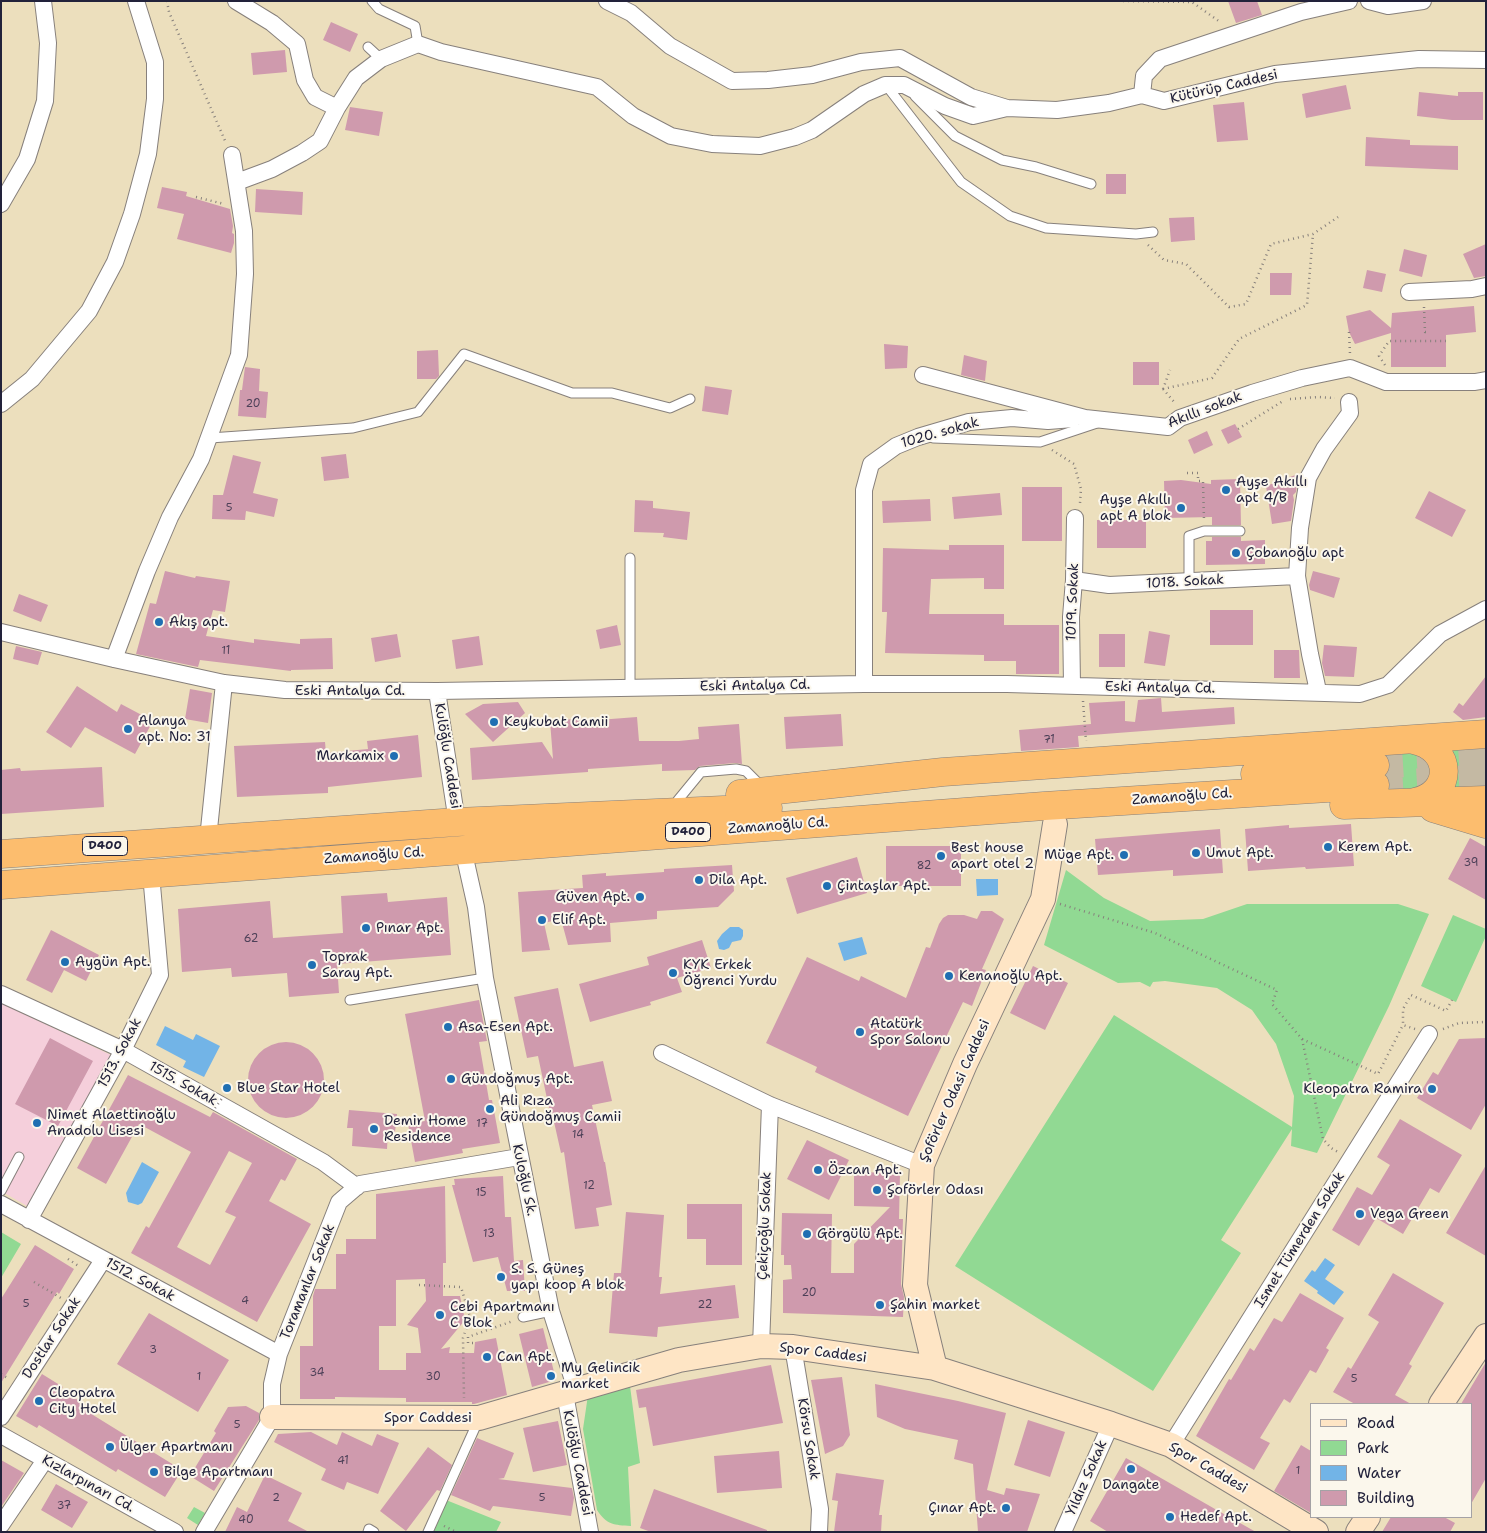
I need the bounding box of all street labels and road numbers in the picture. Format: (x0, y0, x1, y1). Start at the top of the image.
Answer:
street label: Kütürüp Caddesi (1168, 66, 1280, 108)
street label: Akıllı sokak (1166, 388, 1244, 432)
street label: 1020. sokak (899, 414, 981, 452)
street label: 1019. Sokak (1063, 563, 1083, 641)
street label: 1018. Sokak (1146, 572, 1224, 592)
street label: Eski Antalya Cd. (700, 677, 810, 695)
street label: Eski Antalya Cd. (1105, 679, 1215, 697)
street label: Eski Antalya Cd. (295, 683, 405, 699)
street label: Kulöğlu Caddesi (430, 702, 464, 810)
street label: Zamanoğlu Cd. (1131, 785, 1233, 809)
street label: Zamanoğlu Cd. (727, 814, 829, 838)
road number: D400 (666, 822, 710, 842)
road number: D400 (82, 836, 128, 856)
street label: Zamanoğlu Cd. (323, 844, 425, 868)
street label: 1513. Sokak (95, 1015, 145, 1091)
street label: Şoförler Odasi Caddesi (916, 1017, 994, 1165)
street label: 1515. Sokak (146, 1058, 220, 1110)
street label: Kuloğlu Sk. (508, 1142, 540, 1218)
street label: Ismet Tümerden Sokak (1251, 1169, 1349, 1311)
street label: Çekiçoğlu Sokak (755, 1172, 775, 1280)
street label: Toramanlar Sokak (277, 1222, 339, 1342)
street label: 1512. Sokak (102, 1255, 178, 1305)
street label: Dostlar Sokak (19, 1294, 85, 1382)
street label: Spor Caddesi (778, 1339, 868, 1367)
street label: Körsu Sokak (793, 1397, 823, 1481)
street label: Kulöğlu Caddesi (559, 1409, 595, 1517)
street label: Spor Caddesi (384, 1410, 472, 1426)
street label: Yıldız Sokak (1063, 1438, 1111, 1518)
street label: Spor Caddesi (1166, 1439, 1250, 1497)
street label: Kızlarpınarı Cd. (39, 1452, 137, 1516)

